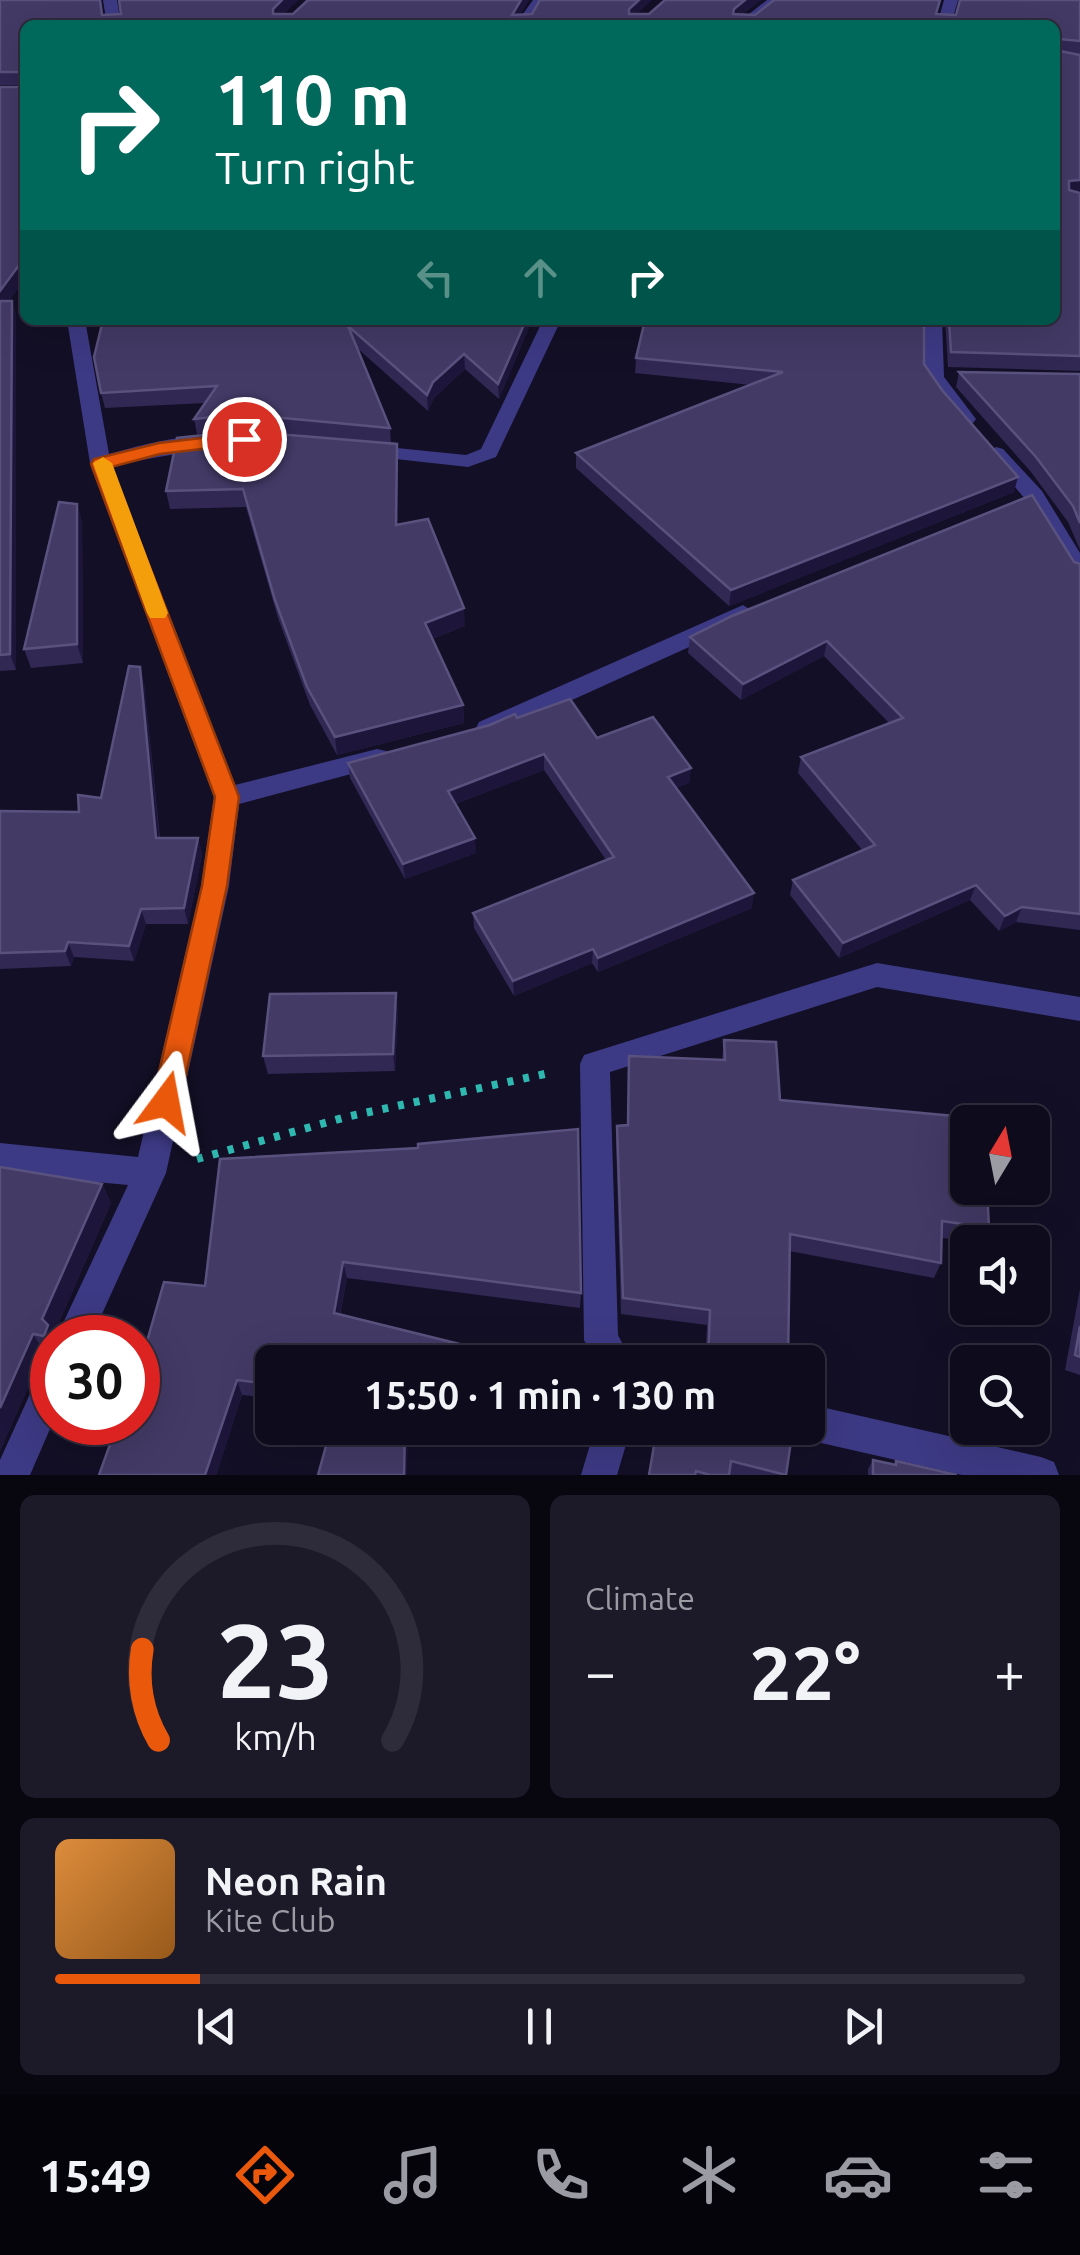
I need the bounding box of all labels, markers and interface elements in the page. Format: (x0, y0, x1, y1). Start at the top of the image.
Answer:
icon: right (50, 60, 180, 190)
text: 110 m (215, 60, 410, 138)
text: Turn right (215, 142, 415, 193)
icon: left (408, 250, 463, 305)
icon: ahead (513, 250, 568, 305)
icon: right (618, 250, 673, 305)
pin (202, 397, 287, 482)
icon: arrive (217, 412, 272, 467)
position arrow (114, 1050, 218, 1154)
north arrow (950, 1105, 1050, 1205)
map controls (950, 1105, 1050, 1445)
button: sound (950, 1225, 1050, 1325)
speed limit sign: 30 (30, 1315, 160, 1445)
button: search (950, 1345, 1050, 1445)
text: 15:50 · 1 min · 130 m (364, 1374, 716, 1416)
text: Climate (585, 1580, 695, 1616)
text: 23 (216, 1601, 334, 1718)
text: 22° (749, 1630, 861, 1714)
text: − (585, 1641, 616, 1702)
text: + (994, 1641, 1025, 1702)
text: km/h (234, 1717, 316, 1757)
text: Neon Rain (205, 1860, 387, 1902)
text: Kite Club (205, 1902, 335, 1938)
icon: previous (189, 1999, 244, 2054)
icon: pause (512, 1999, 567, 2054)
icon: next (836, 1999, 891, 2054)
icon: directions (230, 2140, 300, 2210)
icon: music (378, 2140, 448, 2210)
icon: phone (526, 2140, 596, 2210)
icon: climate (674, 2140, 744, 2210)
icon: car (823, 2140, 893, 2210)
icon: filters (971, 2140, 1041, 2210)
text: 15:49 (39, 2150, 152, 2201)

